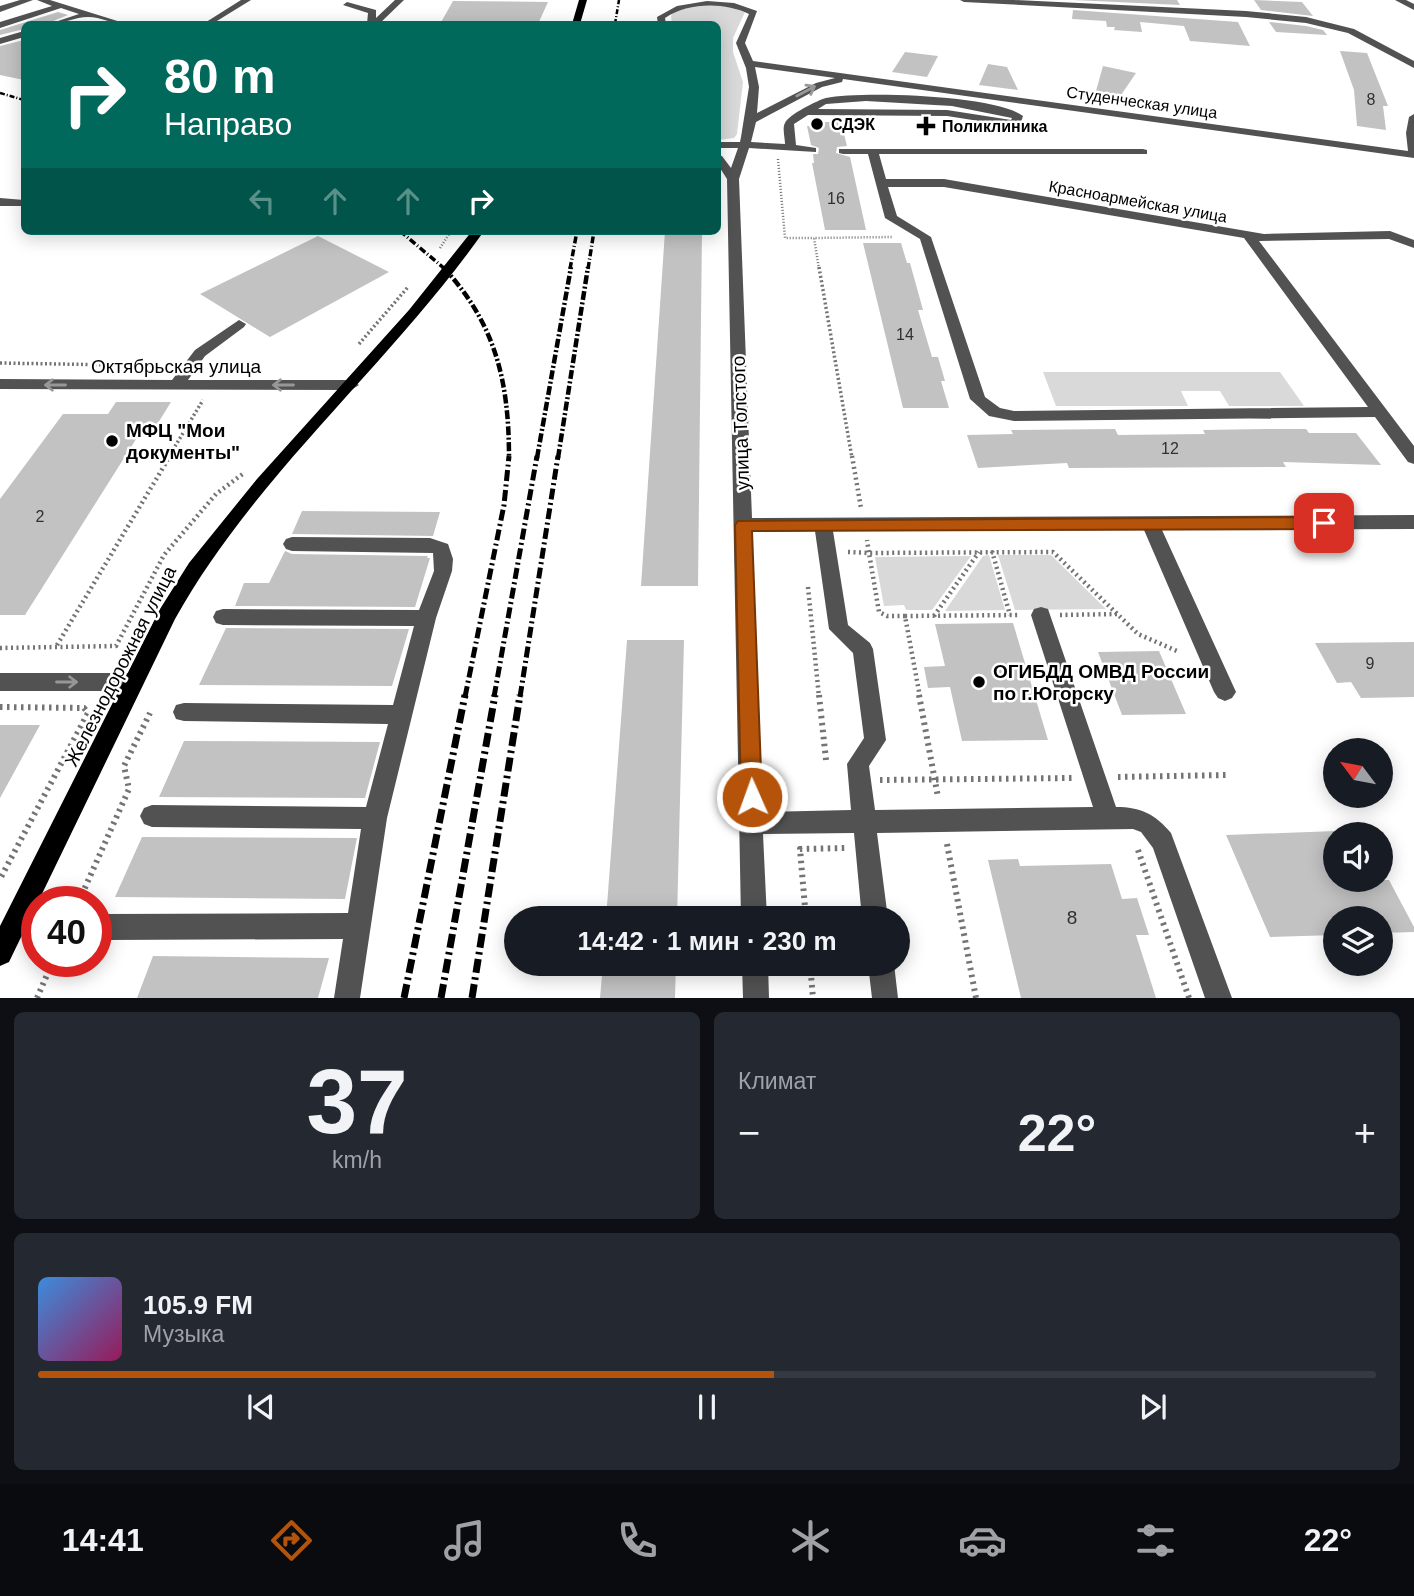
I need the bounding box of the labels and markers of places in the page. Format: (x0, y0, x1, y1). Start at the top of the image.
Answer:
marker: СДЭК (809, 116, 825, 132)
place label: СДЭК (831, 116, 875, 133)
marker: Поликлиника (916, 116, 936, 136)
place label: Поликлиника (942, 118, 1048, 135)
place label: МФЦ "Мои документы" (126, 420, 240, 463)
marker: МФЦ "Мои документы" (104, 433, 120, 449)
pin (1294, 493, 1354, 553)
place label: ОГИБДД ОМВД России по г.Югорску (993, 661, 1209, 704)
marker: ОГИБДД ОМВД России по г.Югорску (971, 674, 987, 690)

